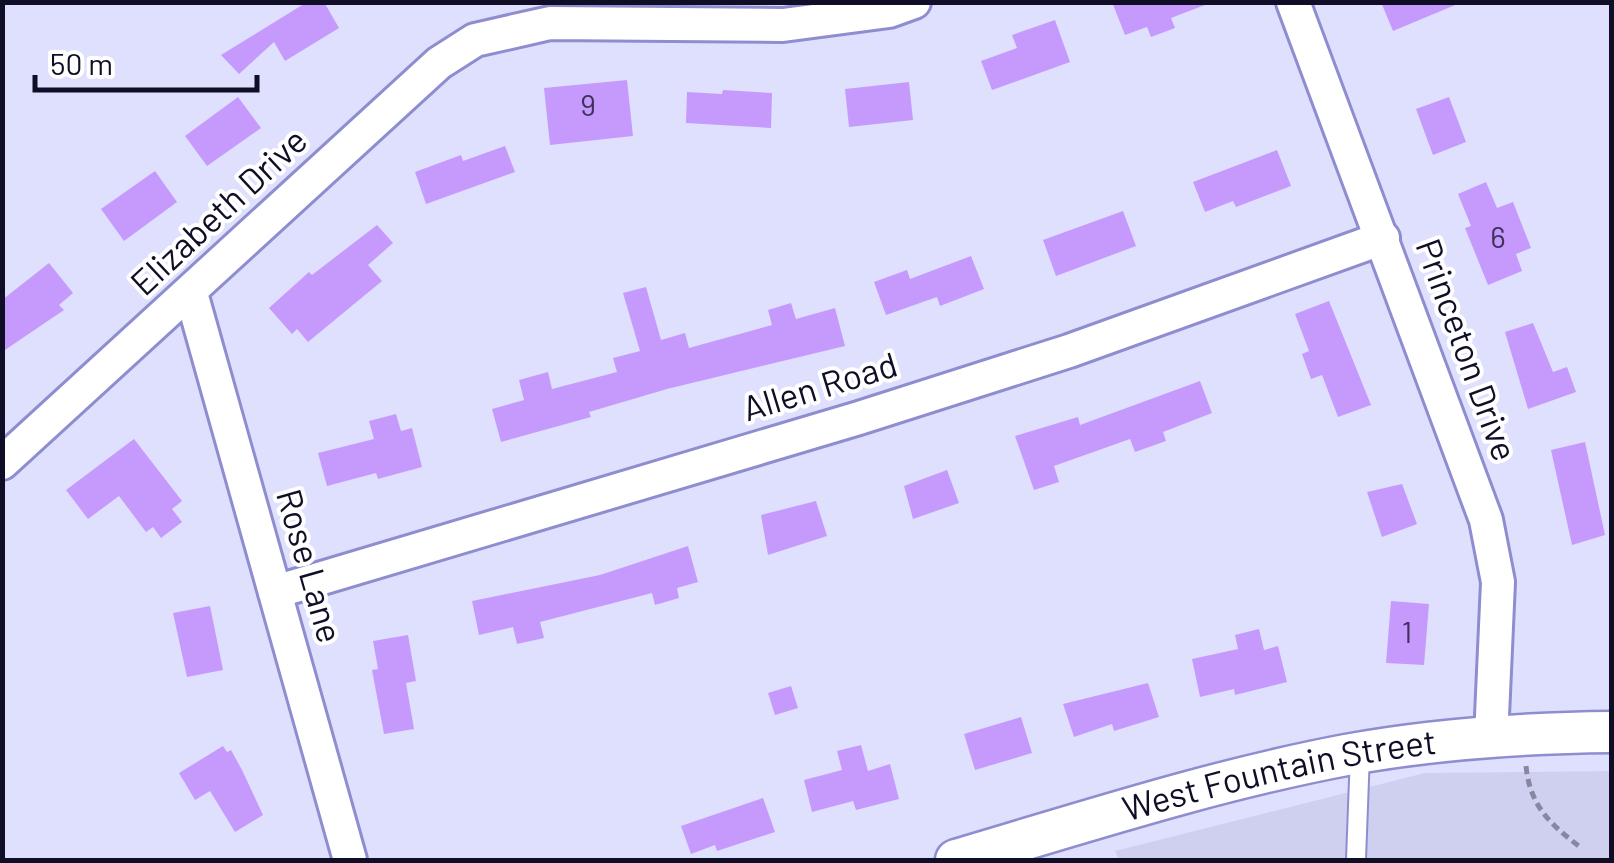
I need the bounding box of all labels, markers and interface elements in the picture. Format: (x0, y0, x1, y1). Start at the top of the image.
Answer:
scale bar (35, 30, 258, 92)
text: 50 m (50, 45, 113, 81)
house number: 9 (580, 86, 596, 122)
street label: Elizabeth Drive (121, 118, 314, 303)
house number: 6 (1490, 218, 1506, 254)
street label: Princeton Drive (1408, 233, 1527, 466)
street label: Allen Road (737, 342, 902, 428)
street label: Rose Lane (269, 484, 353, 647)
house number: 1 (1402, 613, 1412, 649)
street label: West Fountain Street (1117, 719, 1438, 828)

